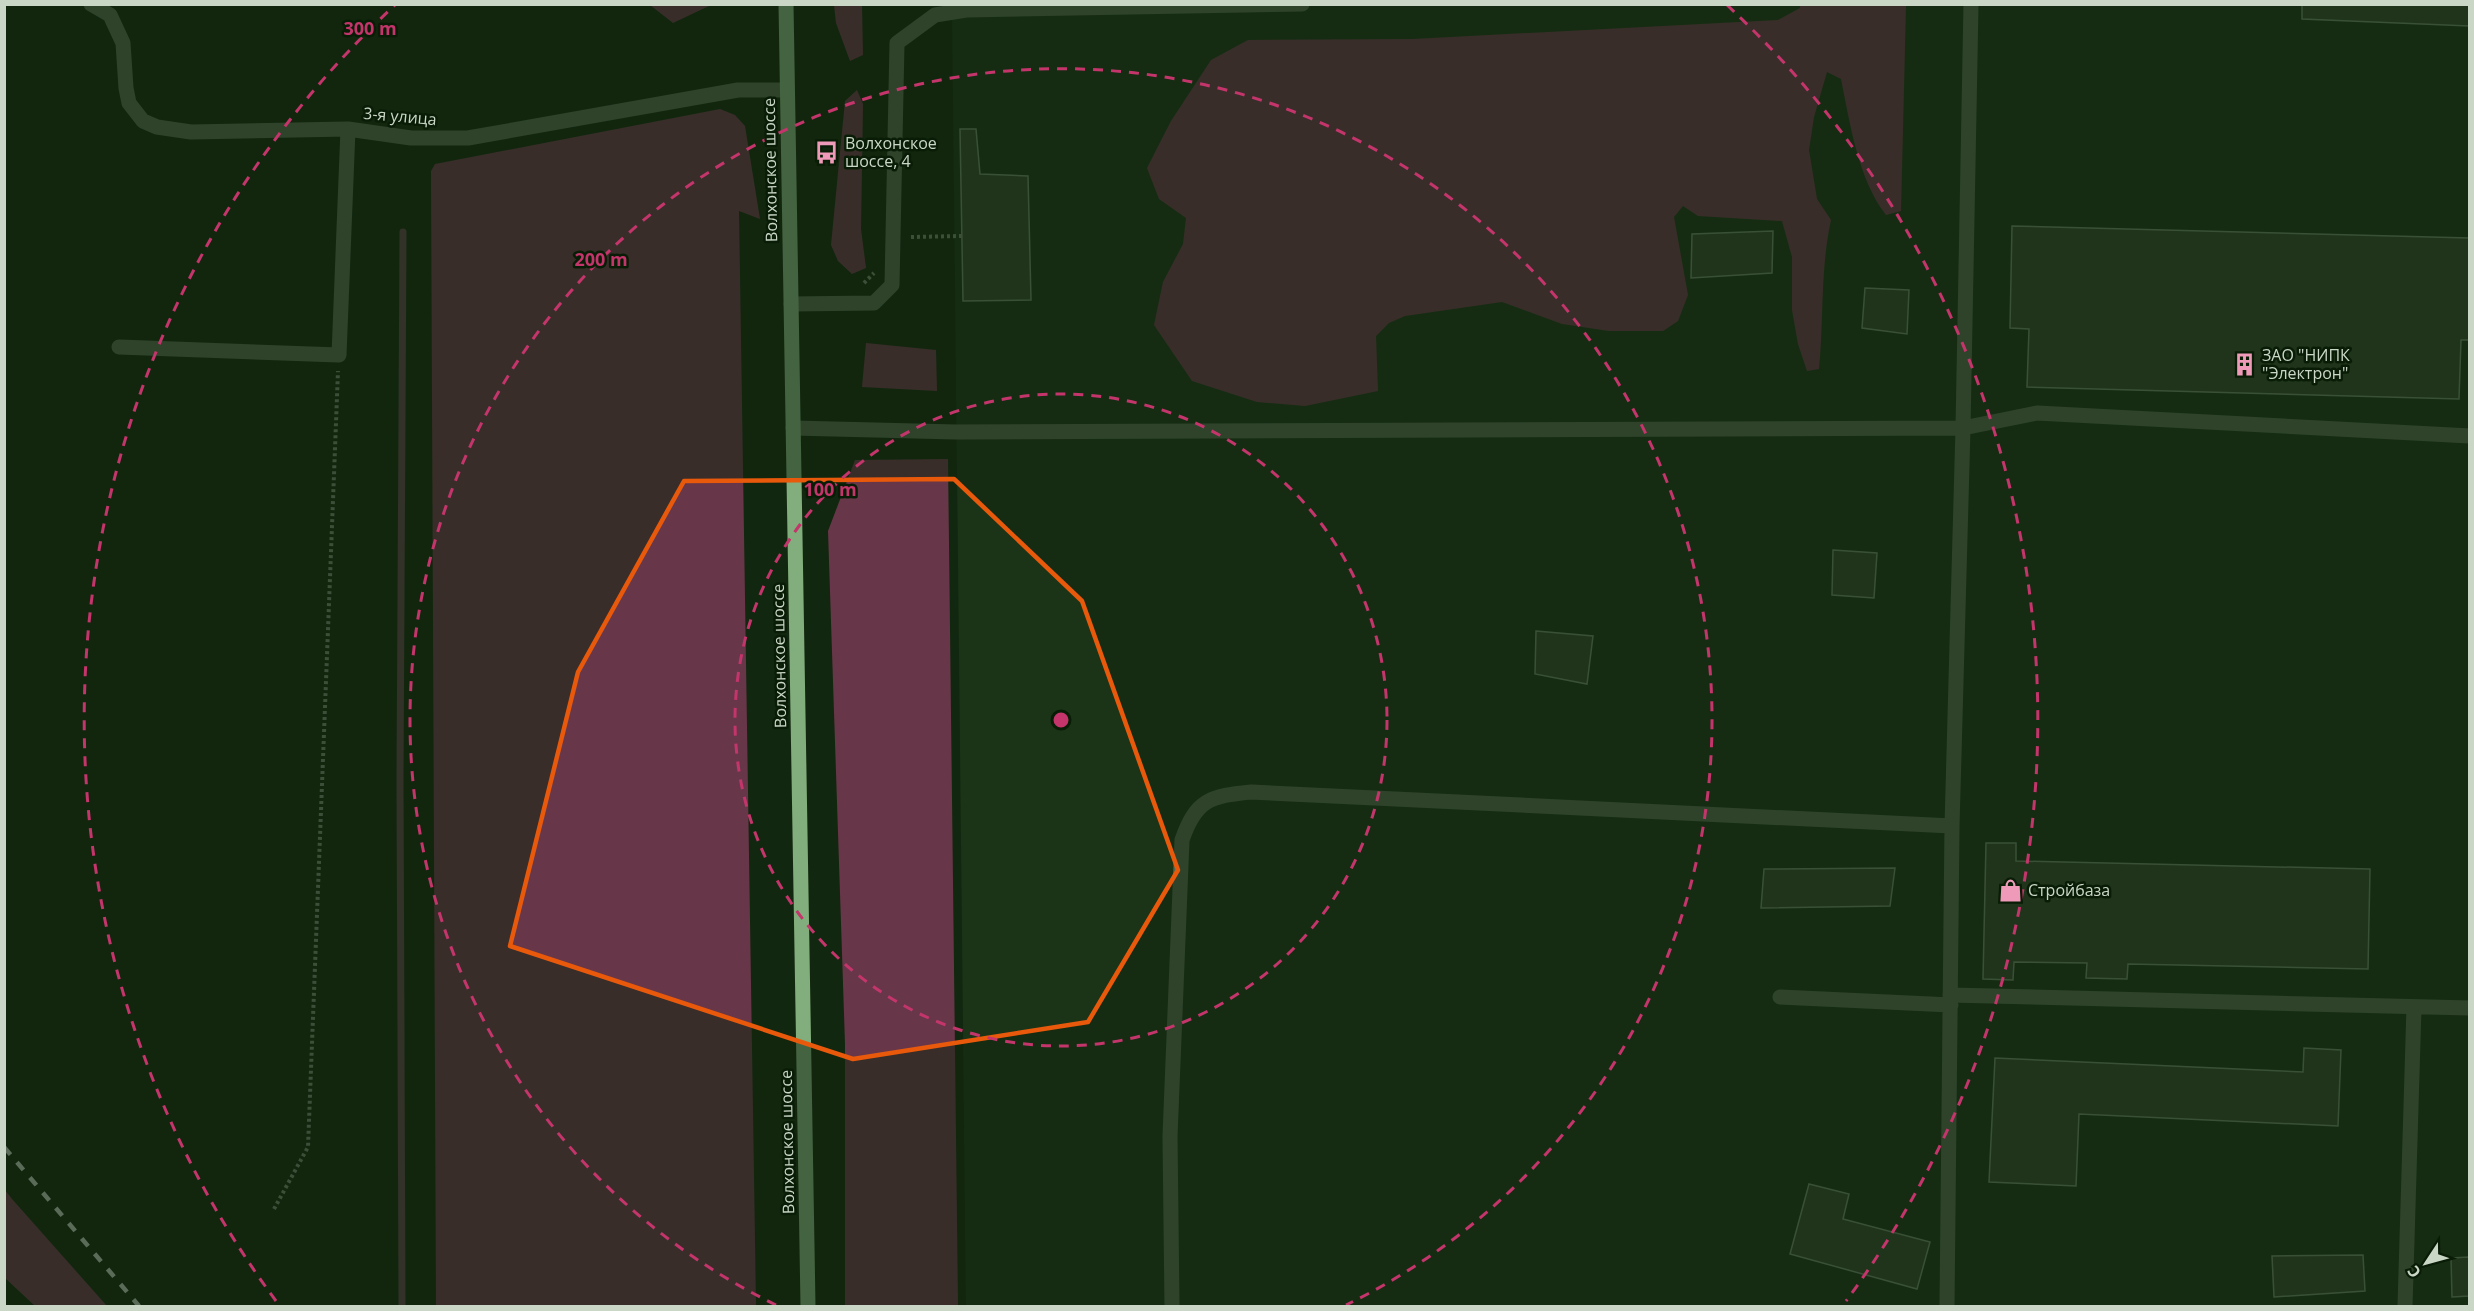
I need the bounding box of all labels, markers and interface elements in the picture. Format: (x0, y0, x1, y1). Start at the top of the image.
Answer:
text: 300 m (343, 16, 397, 40)
street label: Волхонское шоссе (758, 98, 782, 242)
street label: 3-я улица (362, 102, 438, 130)
place label: Волхонское шоссе, 4 (845, 132, 937, 172)
bus stop icon: Волхонское шоссе, 4 (814, 139, 840, 165)
text: 200 m (574, 247, 628, 271)
place label: ЗАО "НИПК "Электрон" (2262, 344, 2350, 384)
building icon: ЗАО "НИПК "Электрон" (2231, 351, 2257, 377)
text: 100 m (803, 477, 857, 501)
street label: Волхонское шоссе (767, 584, 791, 728)
centre of rings (1051, 710, 1071, 730)
shop icon: Стройбаза (1997, 877, 2023, 903)
place label: Стройбаза (2028, 879, 2110, 901)
street label: Волхонское шоссе (775, 1070, 799, 1214)
north arrow (2396, 1233, 2456, 1293)
text: С (2402, 1261, 2426, 1282)

